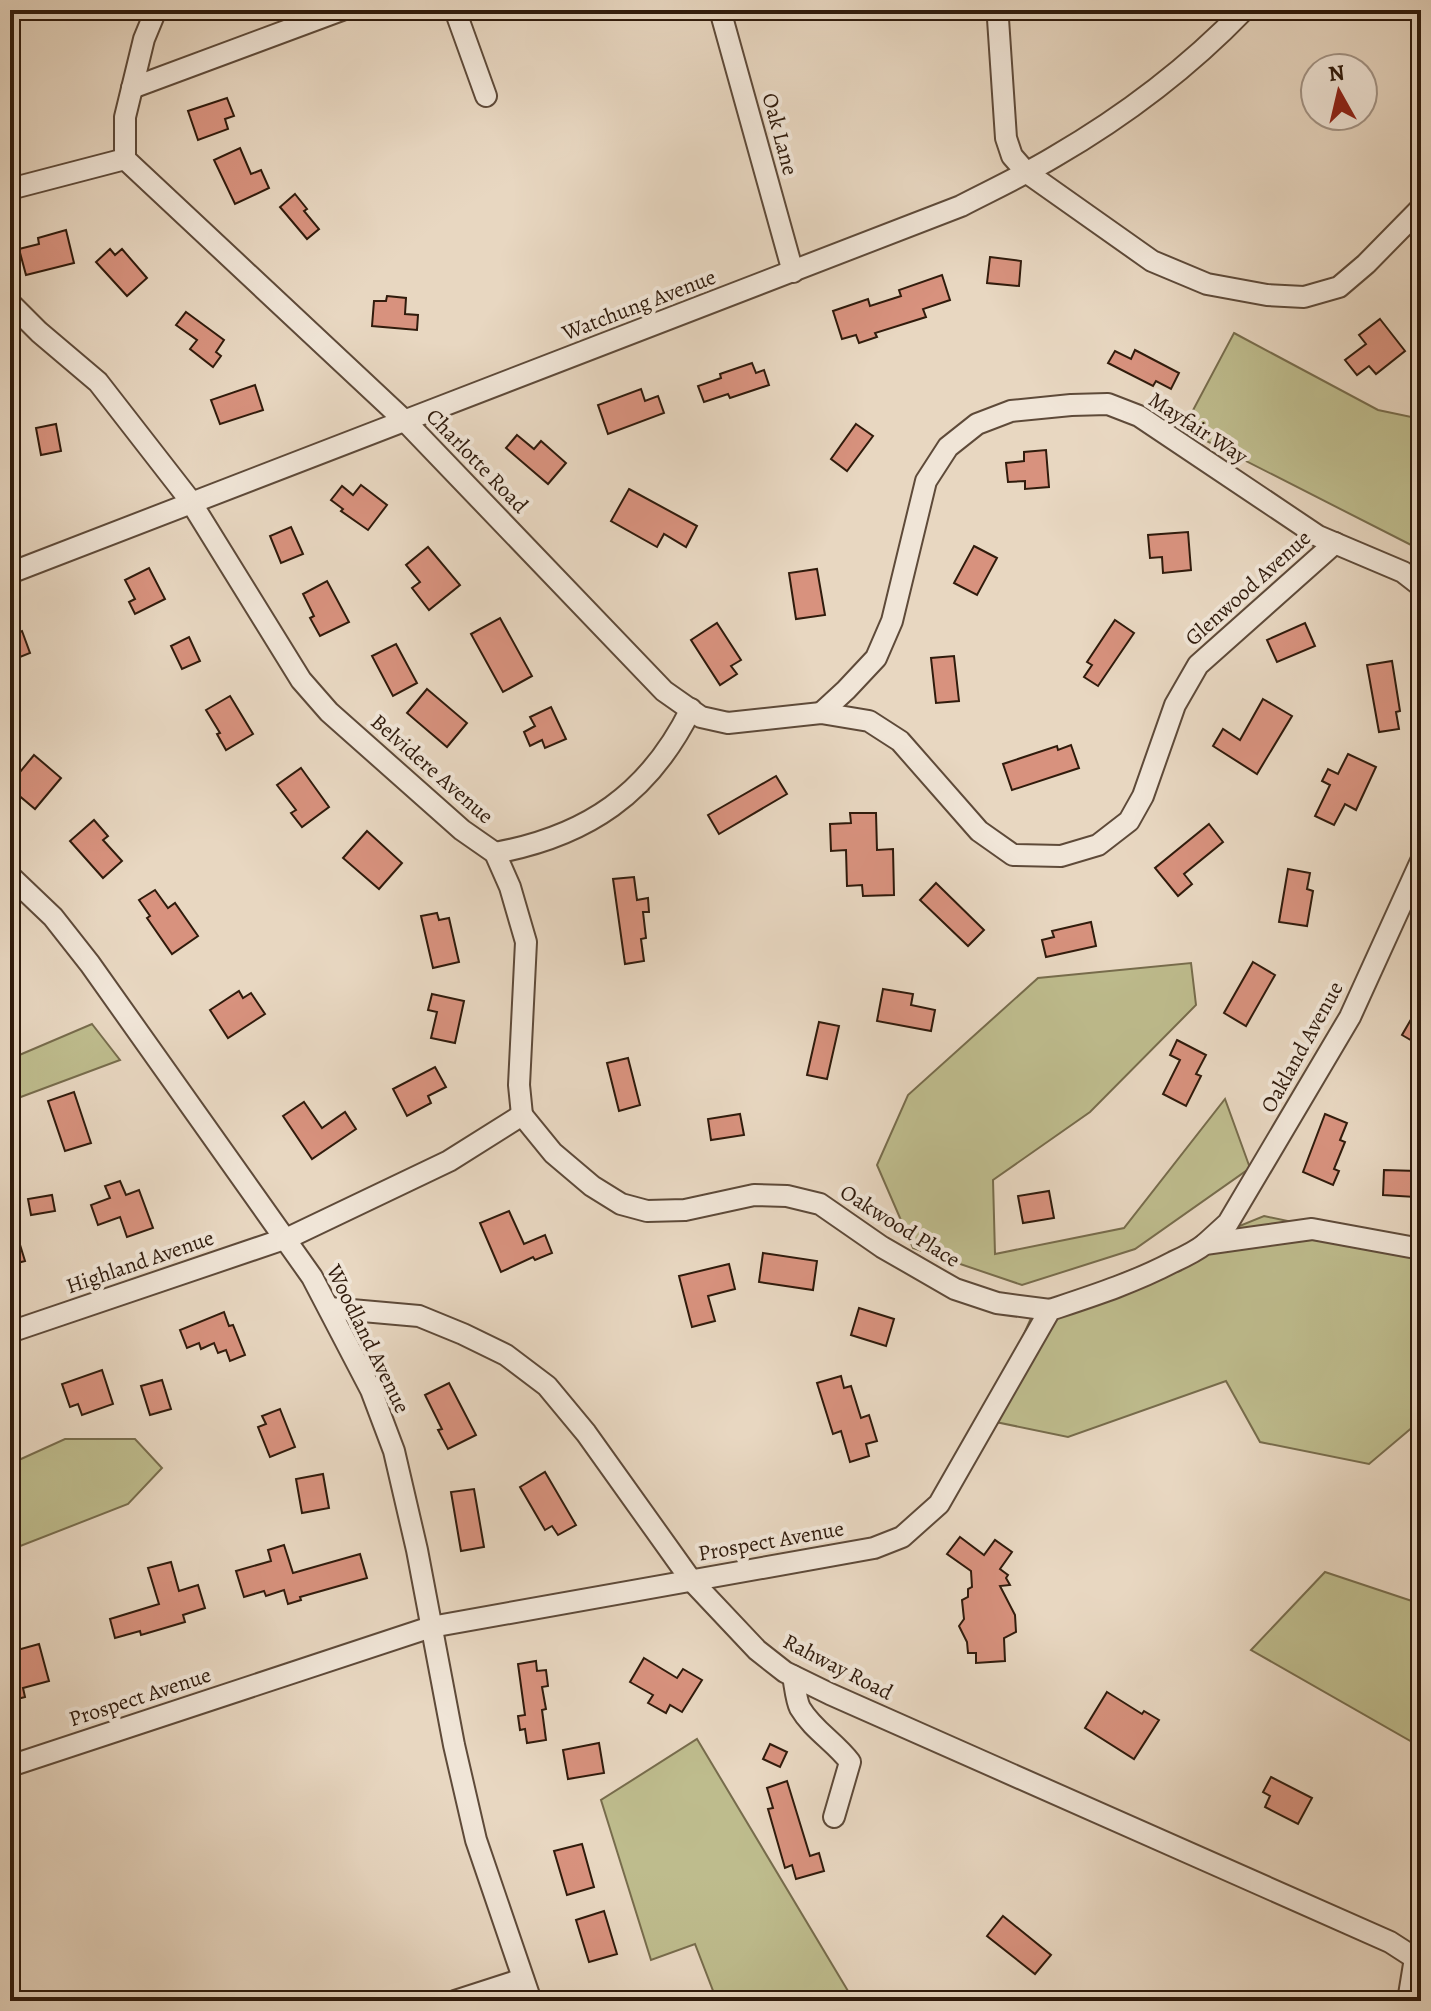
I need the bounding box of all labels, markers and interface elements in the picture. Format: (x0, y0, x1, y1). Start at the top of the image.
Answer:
north arrow (1299, 52, 1379, 132)
text: N (1326, 57, 1346, 89)
street label: Oak Lane (755, 90, 805, 178)
street label: Watchung Avenue (557, 262, 720, 348)
street label: Mayfair Way (1143, 385, 1254, 471)
street label: Charlotte Road (419, 402, 535, 520)
street label: Glenwood Avenue (1178, 523, 1318, 653)
street label: Belvidere Avenue (364, 707, 500, 831)
street label: Oakland Avenue (1254, 976, 1350, 1118)
street label: Oakwood Place (834, 1177, 966, 1275)
street label: Highland Avenue (62, 1223, 218, 1301)
street label: Woodland Avenue (319, 1259, 417, 1418)
street label: Prospect Avenue (696, 1513, 846, 1569)
street label: Rahway Road (778, 1626, 898, 1708)
street label: Prospect Avenue (65, 1660, 215, 1734)

